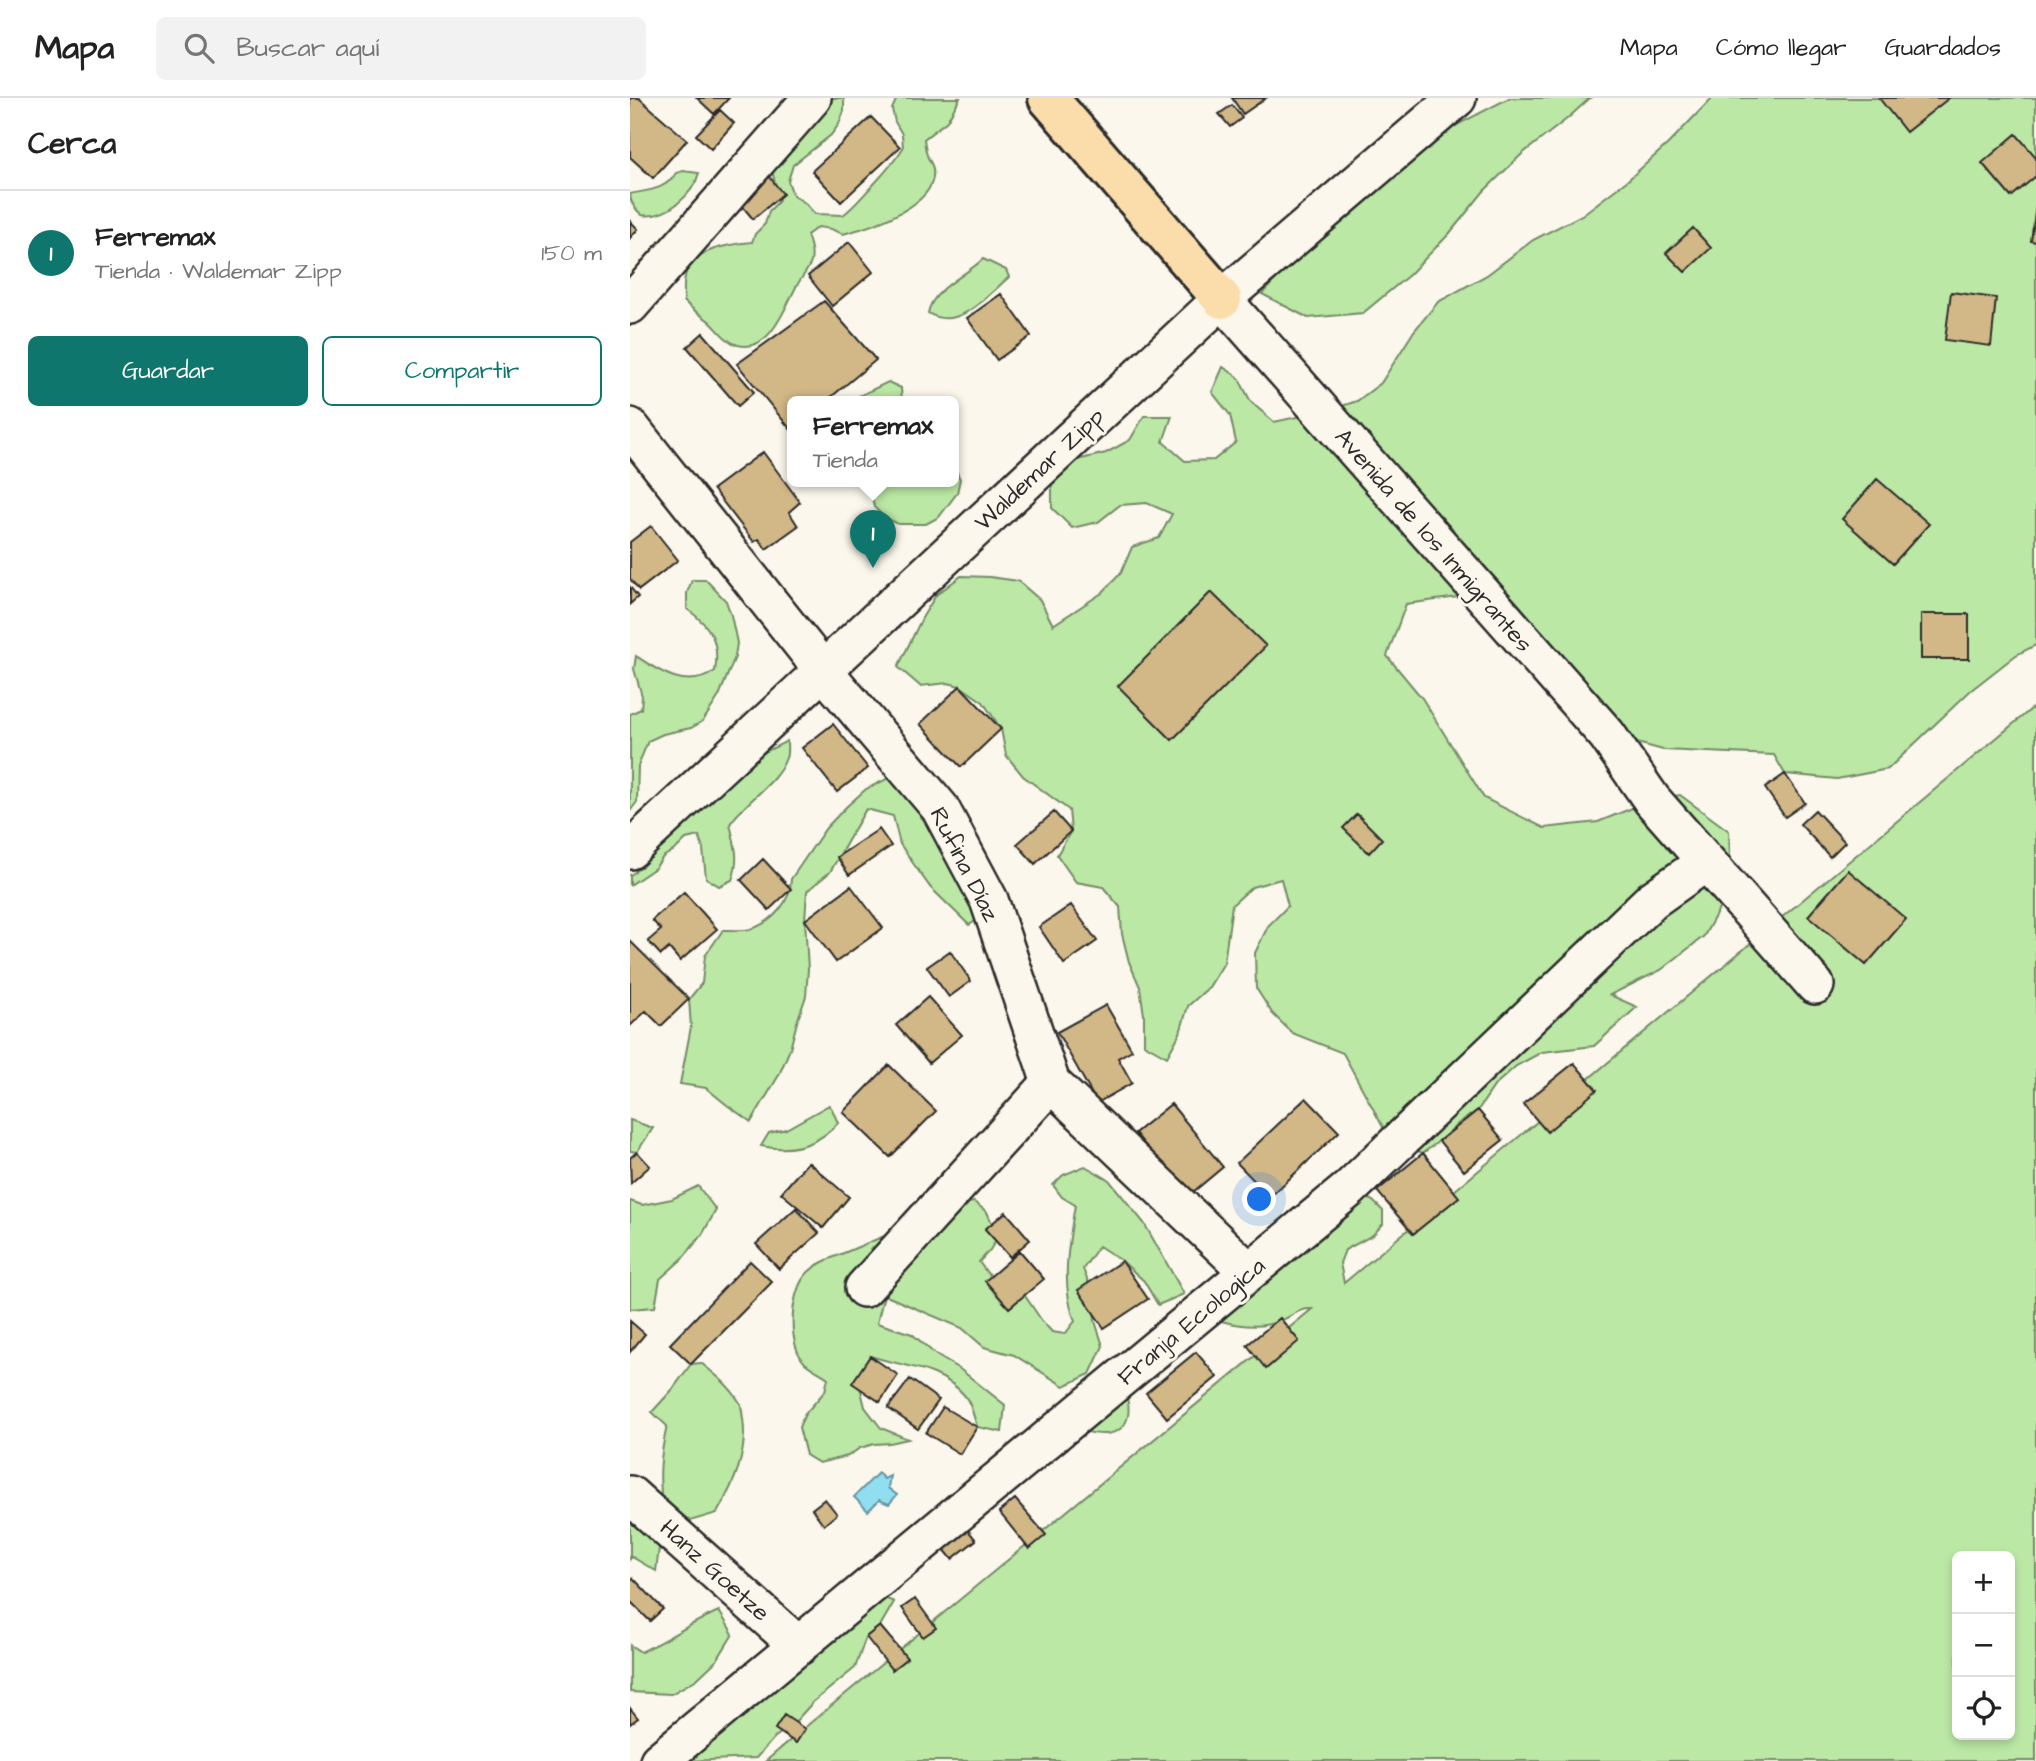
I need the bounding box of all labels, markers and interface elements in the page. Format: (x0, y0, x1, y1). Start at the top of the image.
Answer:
search box (156, 17, 646, 80)
text: Mapa (35, 25, 114, 71)
icon: search (180, 29, 218, 67)
text: Buscar aquí (236, 30, 379, 66)
text: Mapa (1620, 31, 1678, 65)
text: Cómo llegar (1716, 31, 1846, 65)
text: Guardados (1884, 31, 2001, 65)
text: Cerca (28, 123, 116, 165)
text: Ferremax (95, 219, 216, 255)
text: 1 (50, 237, 52, 269)
text: 150 m (541, 237, 602, 269)
text: Tienda · Waldemar Zipp (95, 255, 342, 287)
button: Guardar (28, 336, 308, 406)
button: Compartir (322, 336, 602, 406)
popup (787, 396, 959, 487)
street label: Waldemar Zipp (967, 400, 1112, 539)
text: Ferremax (813, 408, 933, 444)
street label: Avenida de los Inmigrantes (1326, 421, 1540, 661)
text: Tienda (813, 444, 878, 476)
pin: 1 (850, 510, 896, 568)
street label: Rufina Díaz (921, 801, 1008, 928)
your location (1242, 1182, 1276, 1216)
street label: Franja Ecologica (1110, 1250, 1274, 1395)
street label: Hanz Goetze (652, 1512, 777, 1630)
map controls (1952, 1551, 2015, 1740)
button: + (1952, 1551, 2015, 1614)
button: − (1952, 1614, 2015, 1677)
button: locate (1952, 1677, 2015, 1740)

